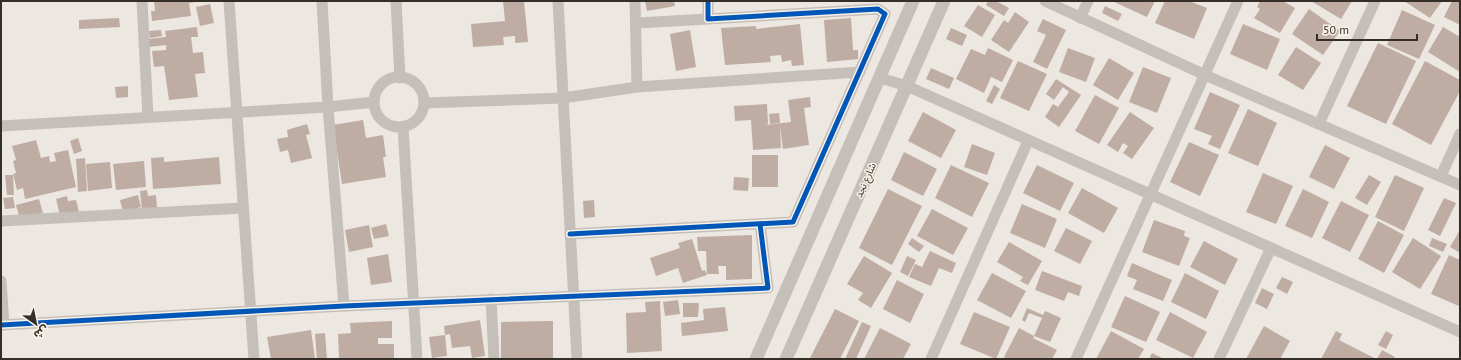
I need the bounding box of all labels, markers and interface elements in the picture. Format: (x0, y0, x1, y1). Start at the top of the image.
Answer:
scale bar (1317, 16, 1417, 42)
text: 50 m (1323, 22, 1349, 37)
street label: شارع نجد (852, 161, 880, 200)
north arrow (16, 304, 56, 344)
text: ش (31, 322, 52, 342)

